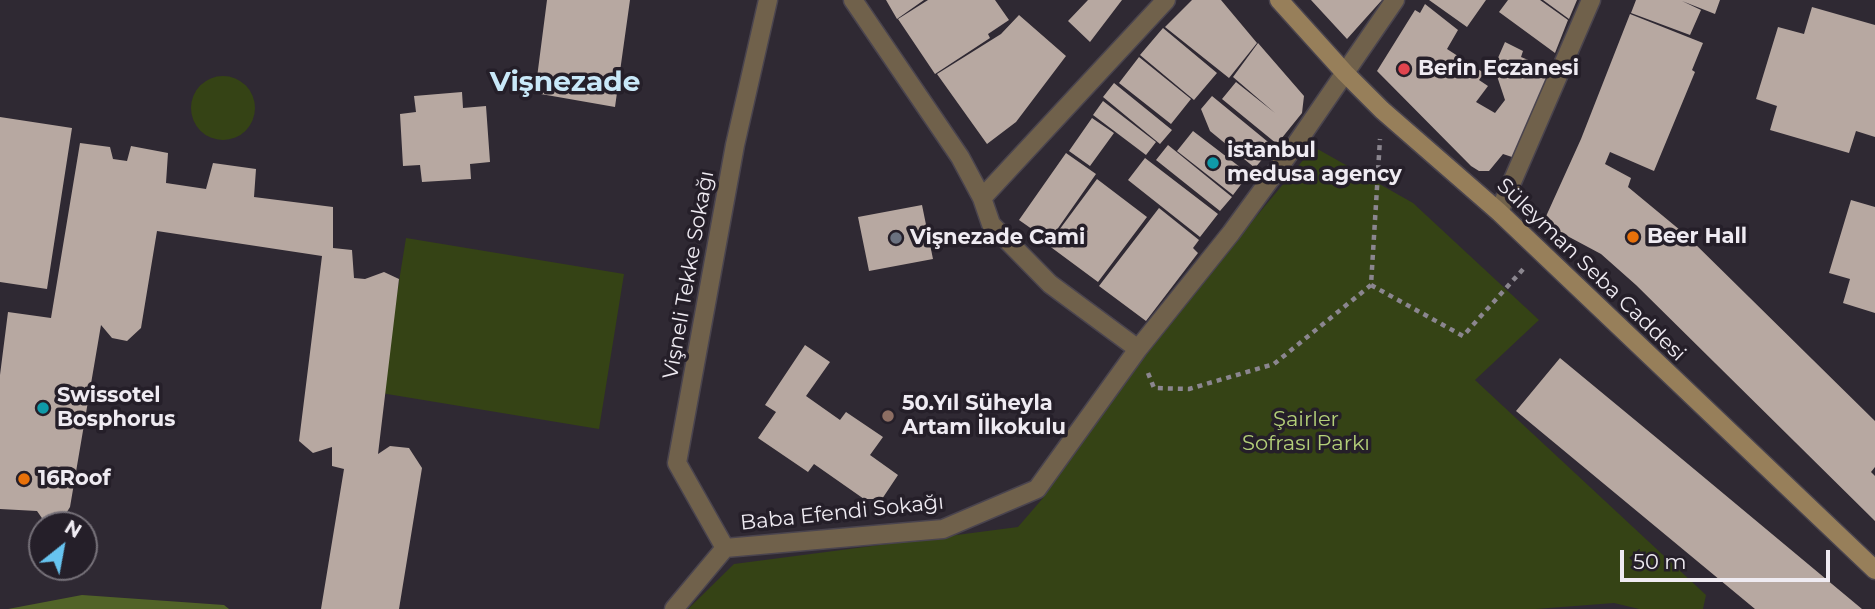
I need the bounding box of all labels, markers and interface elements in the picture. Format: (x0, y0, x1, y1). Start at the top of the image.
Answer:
place label: Berin Eczanesi (1418, 56, 1579, 82)
marker: Berin Eczanesi (1396, 61, 1412, 77)
district label: Vişnezade (490, 66, 640, 100)
place label: istanbul medusa agency (1227, 138, 1402, 188)
marker: istanbul medusa agency (1205, 155, 1221, 171)
street label: Vişneli Tekke Sokağı (658, 169, 720, 381)
street label: Süleyman Seba Caddesi (1491, 173, 1691, 367)
place label: Beer Hall (1647, 224, 1747, 250)
place label: Vişnezade Cami (910, 225, 1085, 251)
marker: Beer Hall (1625, 229, 1641, 245)
marker: Vişnezade Cami (888, 230, 904, 246)
place label: Swissotel Bosphorus (57, 383, 175, 433)
place label: 50.Yıl Süheyla Artam İlkokulu (902, 391, 1066, 441)
marker: Swissotel Bosphorus (35, 400, 51, 416)
park label: Şairler Sofrası Parkı (1242, 407, 1370, 457)
marker: 50.Yıl Süheyla Artam İlkokulu (880, 408, 896, 424)
place label: 16Roof (38, 466, 111, 492)
marker: 16Roof (16, 471, 32, 487)
street label: Baba Efendi Sokağı (739, 490, 945, 536)
north arrow (28, 511, 98, 581)
text: N (61, 515, 86, 543)
scale bar (1623, 536, 1833, 580)
text: 50 m (1633, 549, 1687, 574)

